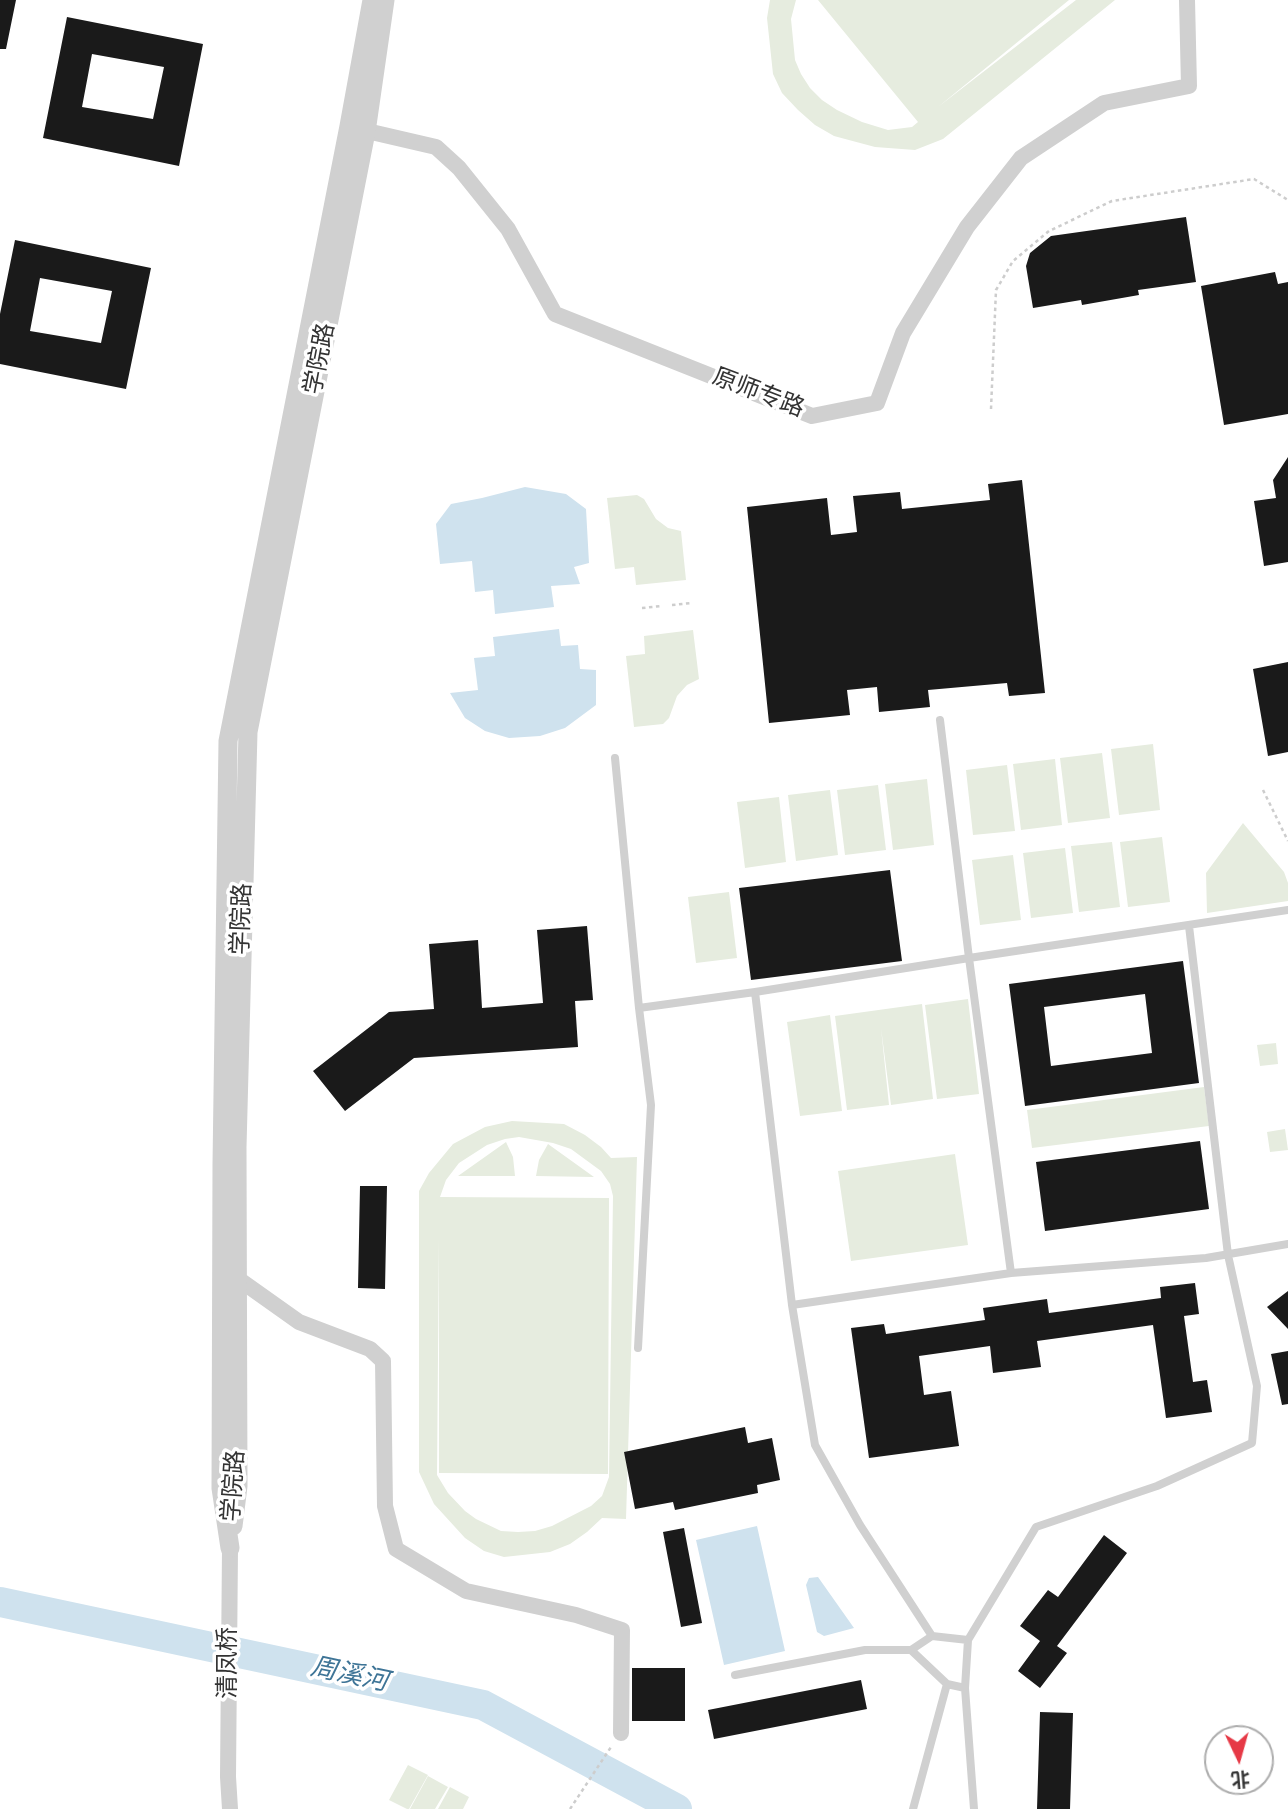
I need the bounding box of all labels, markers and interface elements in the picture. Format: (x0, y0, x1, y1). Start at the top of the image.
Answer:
street label: 学院路 (300, 321, 342, 397)
street label: 原师专路 (708, 363, 808, 425)
street label: 学院路 (227, 883, 259, 955)
street label: 学院路 (218, 1449, 252, 1523)
street label: 清凤桥 (215, 1627, 243, 1699)
water label: 周溪河 (308, 1653, 390, 1699)
north arrow (1204, 1725, 1274, 1795)
text: 北 (1230, 1765, 1251, 1794)

